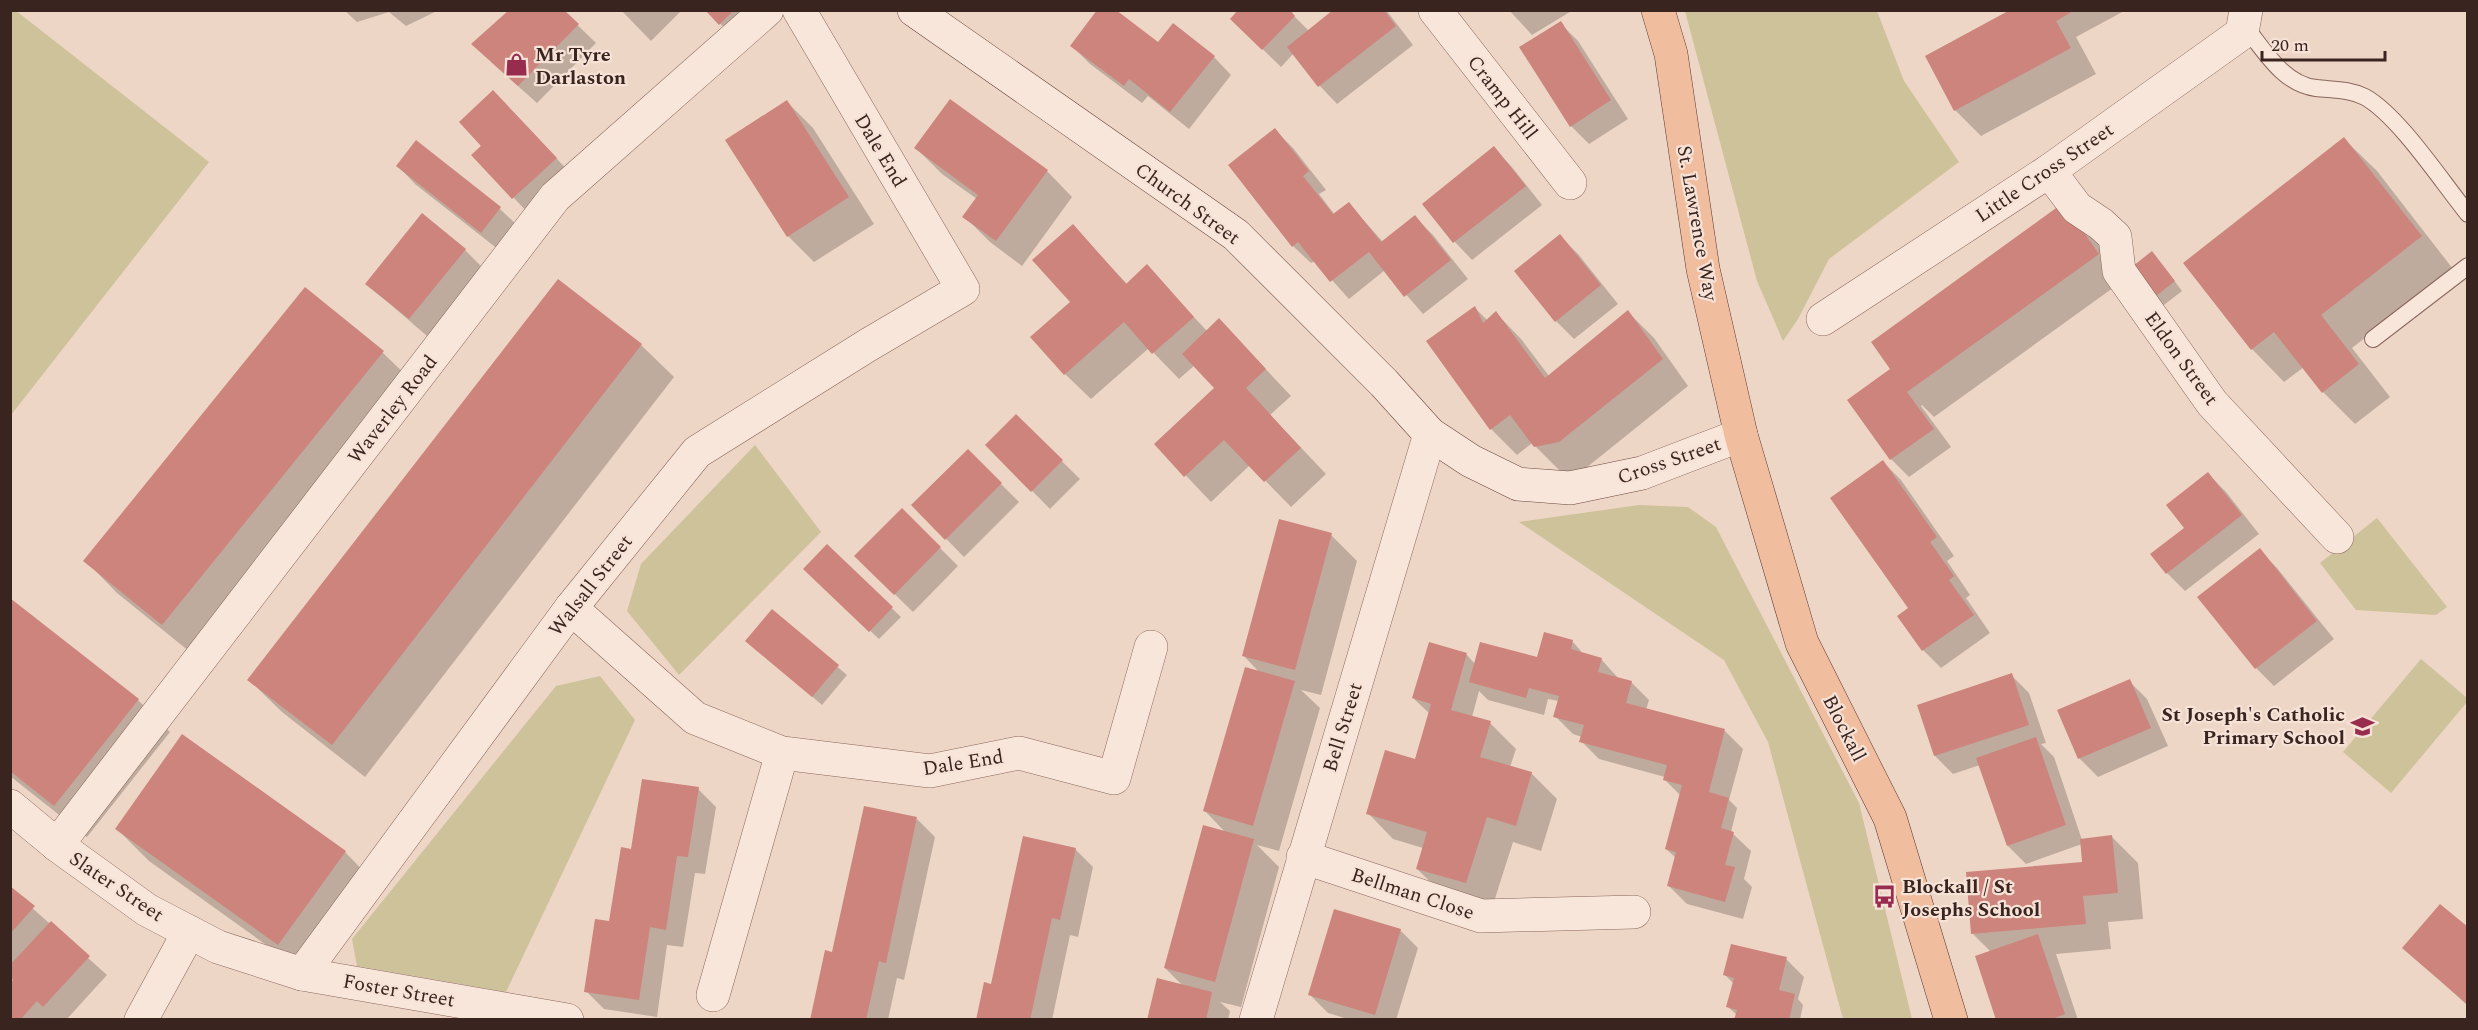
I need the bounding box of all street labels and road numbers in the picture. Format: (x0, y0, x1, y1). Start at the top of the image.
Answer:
street label: Cramp Hill (1460, 49, 1545, 146)
street label: Dale End (846, 108, 914, 193)
street label: Little Cross Street (1969, 115, 2120, 230)
street label: St. Lawrence Way (1669, 143, 1726, 305)
street label: Church Street (1128, 155, 1246, 252)
street label: Eldon Street (2137, 305, 2226, 412)
street label: Waverley Road (340, 349, 445, 471)
street label: Cross Street (1613, 429, 1725, 493)
street label: Walsall Street (541, 528, 640, 643)
street label: Bell Street (1315, 679, 1371, 776)
street label: Blockall (1814, 690, 1874, 767)
street label: Dale End (921, 742, 1006, 784)
street label: Slater Street (63, 844, 170, 930)
street label: Bellman Close (1347, 860, 1478, 928)
street label: Foster Street (341, 966, 457, 1016)

